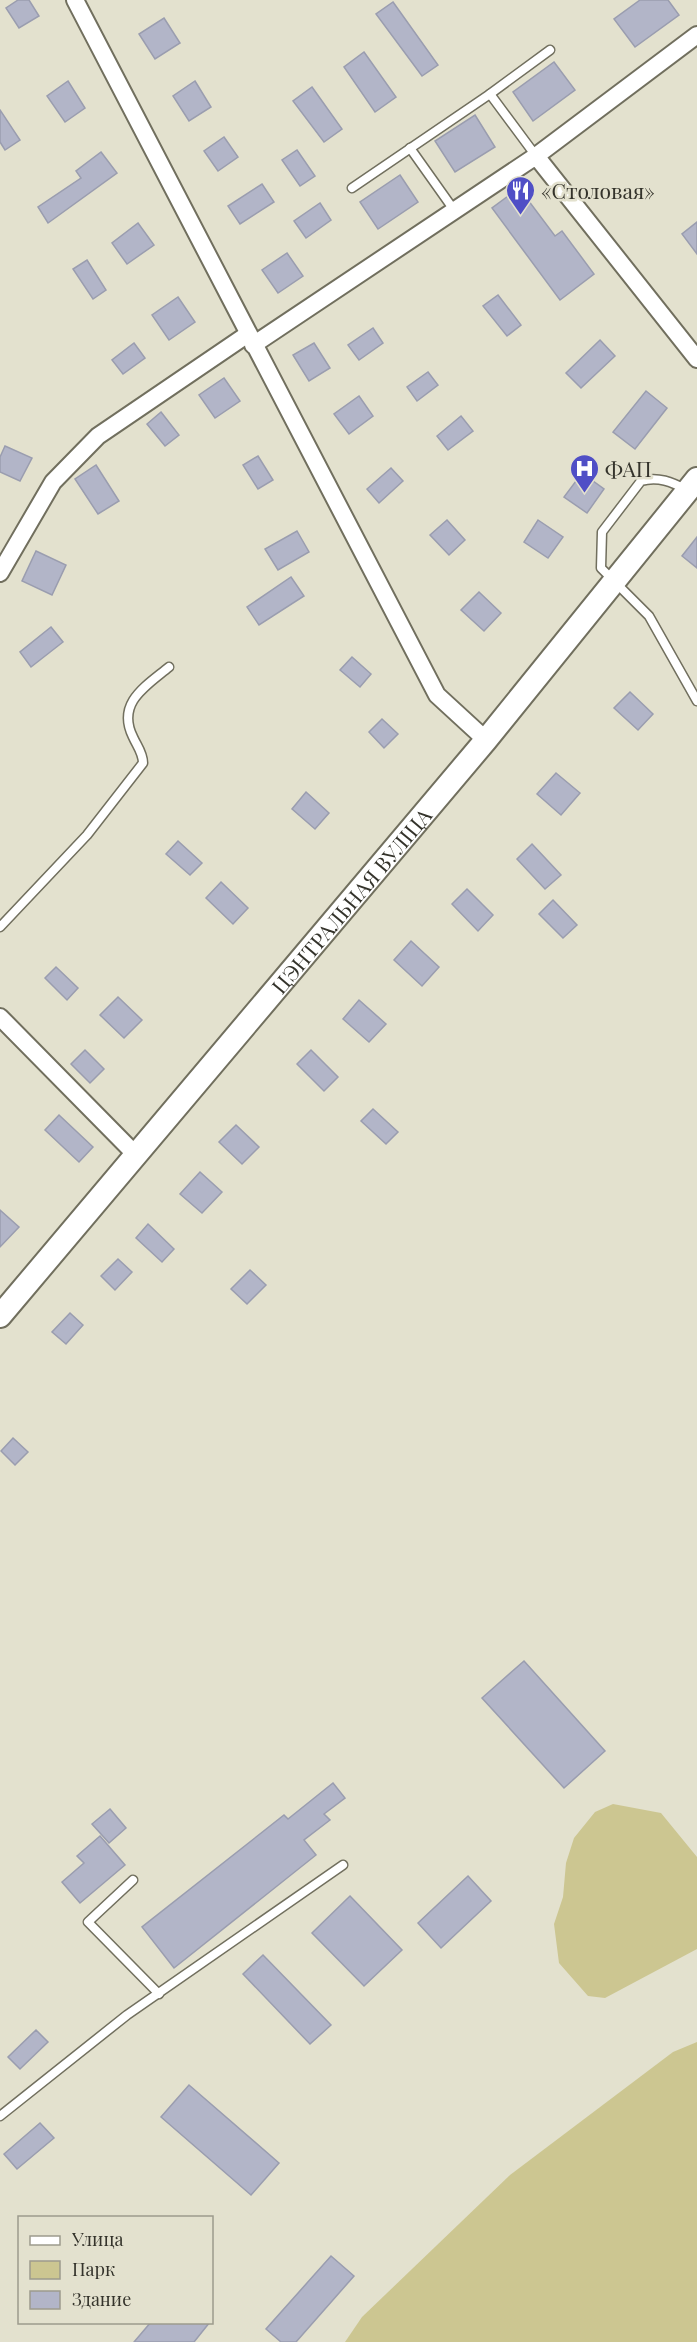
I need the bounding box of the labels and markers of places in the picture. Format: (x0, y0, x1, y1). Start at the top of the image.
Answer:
restaurant icon: «Столовая» (504, 174, 536, 216)
place label: «Столовая» (541, 176, 655, 204)
hospital icon: ФАП (568, 452, 600, 494)
place label: ФАП (605, 454, 652, 482)

